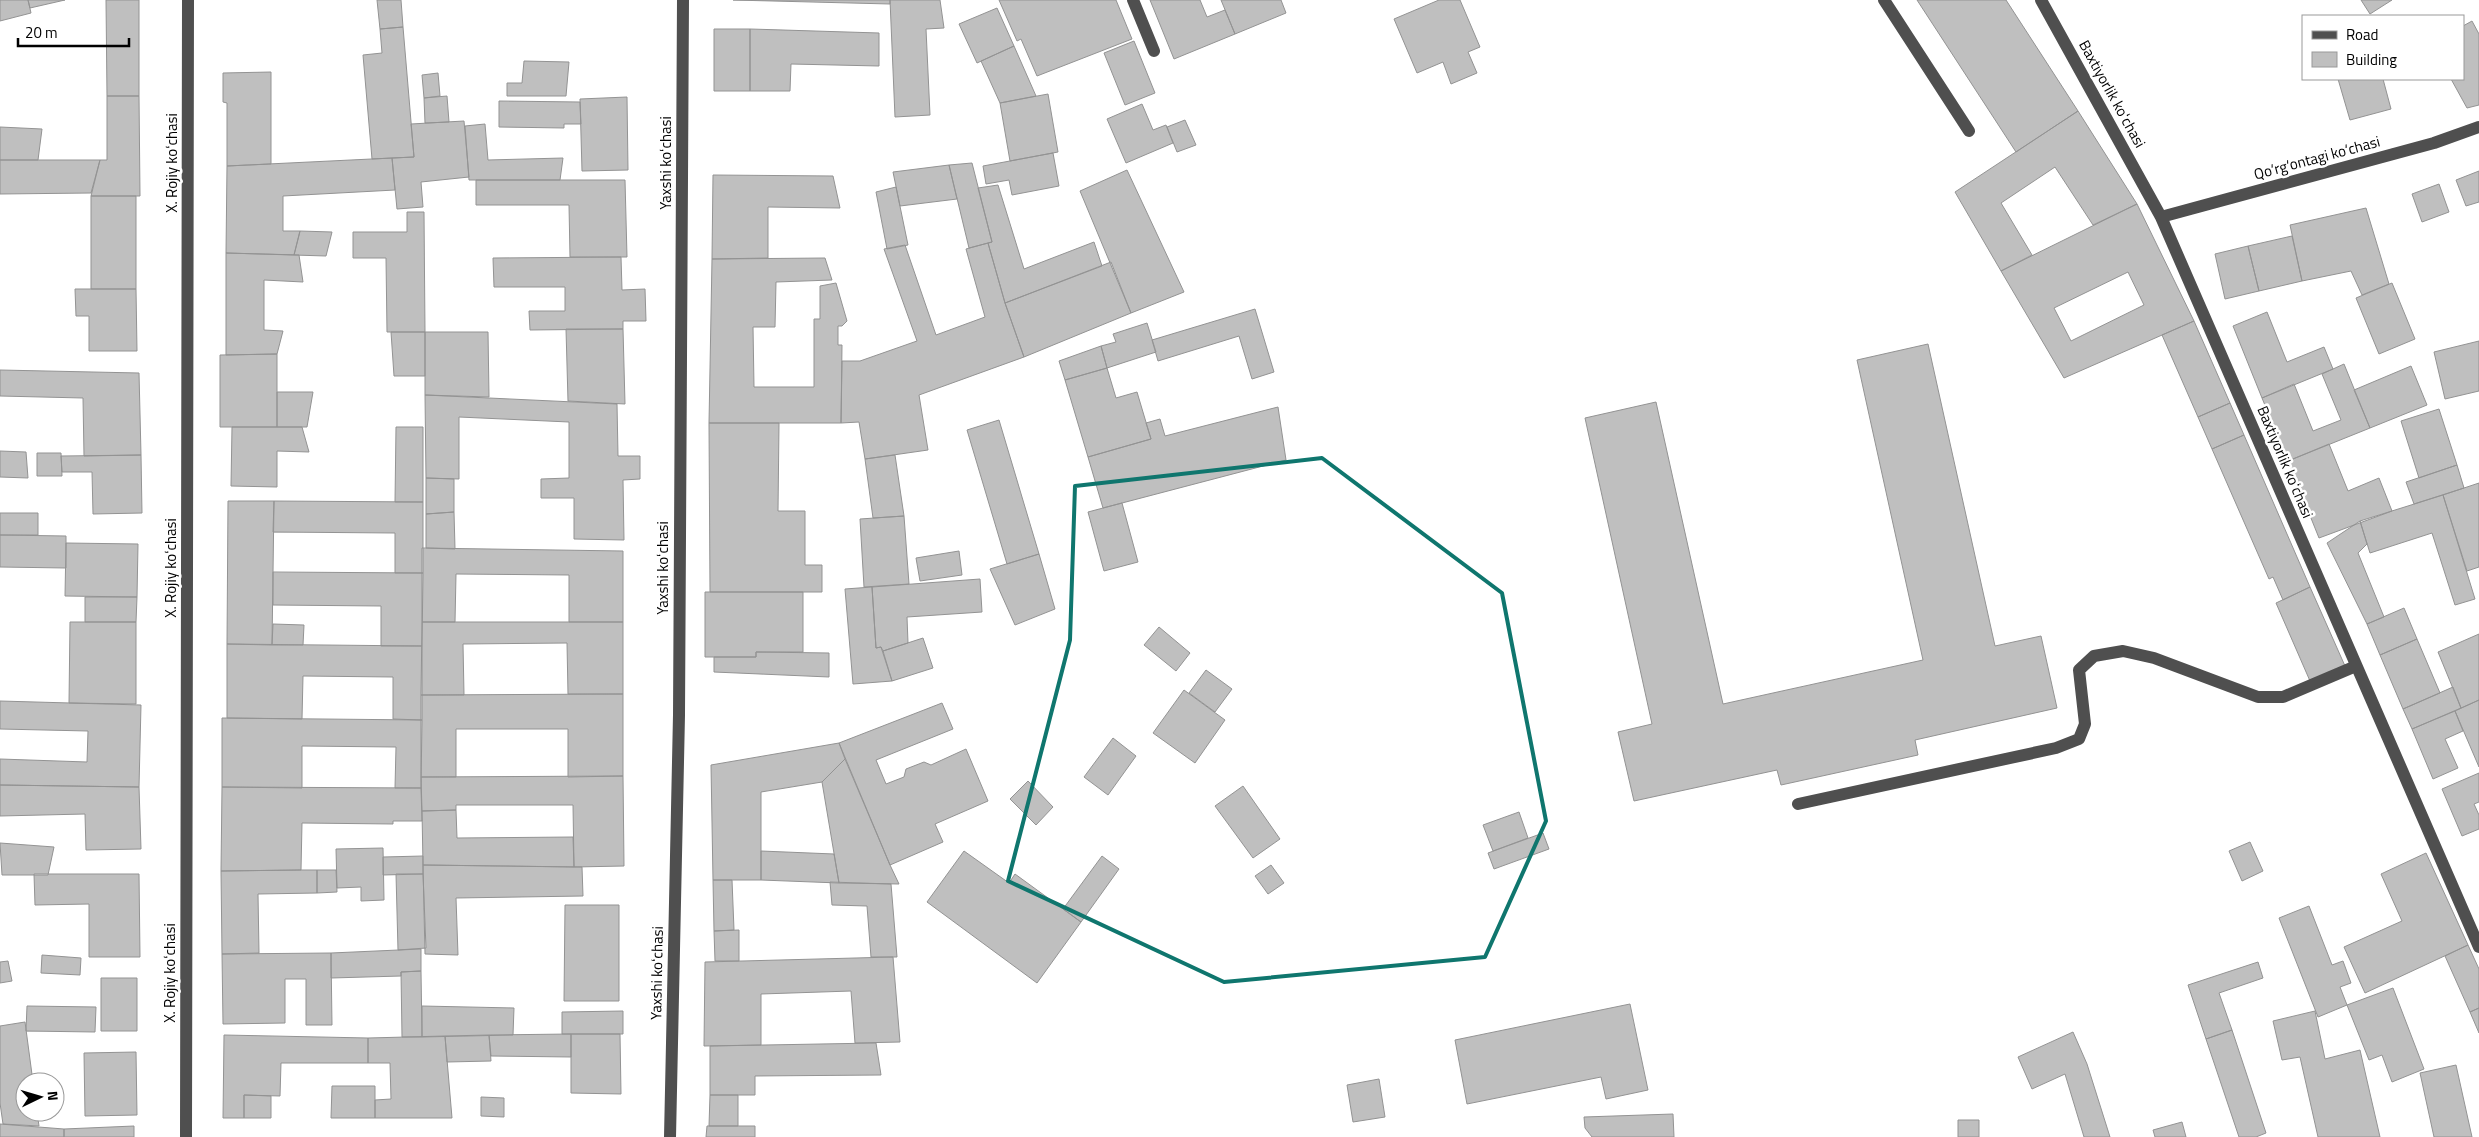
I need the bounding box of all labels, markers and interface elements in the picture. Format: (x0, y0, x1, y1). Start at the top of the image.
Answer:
scale bar (18, 15, 129, 47)
legend (2302, 15, 2464, 80)
text: 20 m (25, 21, 58, 44)
text: Road (2346, 23, 2378, 46)
street label: Baxtiyorlik koʻchasi (2073, 36, 2152, 152)
text: Building (2346, 48, 2397, 71)
street label: X. Rojiy koʻchasi (160, 113, 183, 213)
street label: Yaxshi koʻchasi (654, 116, 677, 210)
street label: Qo‘rg‘ontagi ko‘chasi (2251, 130, 2383, 185)
street label: Baxtiyorlik koʻchasi (2251, 402, 2320, 522)
street label: X. Rojiy koʻchasi (159, 518, 182, 618)
street label: Yaxshi koʻchasi (651, 521, 674, 615)
street label: X. Rojiy koʻchasi (158, 923, 181, 1023)
street label: Yaxshi koʻchasi (644, 926, 669, 1020)
north arrow (15, 1072, 65, 1122)
text: N (43, 1090, 64, 1102)

